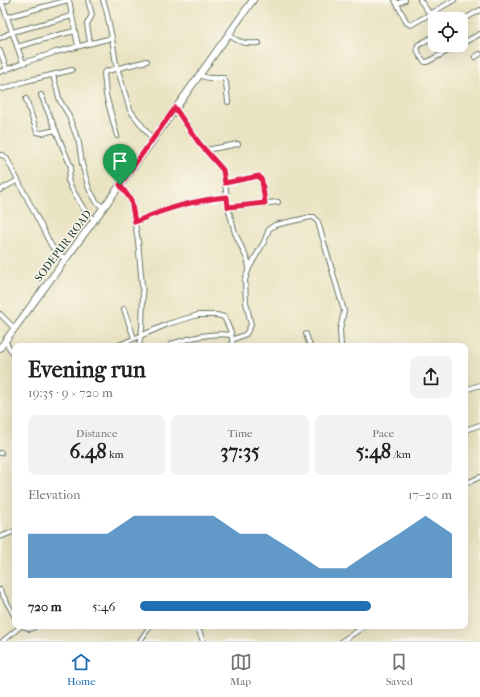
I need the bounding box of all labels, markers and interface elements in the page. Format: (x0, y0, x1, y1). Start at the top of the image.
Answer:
map controls (428, 12, 468, 52)
button: locate (428, 12, 468, 52)
pin (103, 144, 137, 185)
icon: arrive (109, 150, 131, 172)
street label: SODEPUR ROAD (32, 208, 94, 284)
button: share (410, 356, 452, 398)
text: Evening run (28, 357, 146, 383)
text: 19:35 · 9 × 720 m (28, 385, 113, 400)
text: Distance (76, 427, 117, 440)
text: Time (227, 427, 252, 440)
text: Pace (372, 427, 394, 440)
text: 6.48 (70, 440, 107, 463)
text: 37:35 (220, 440, 260, 463)
text: 5:48 (356, 440, 391, 463)
text: km (107, 448, 124, 461)
text: /km (391, 448, 411, 461)
text: Elevation (28, 487, 81, 502)
text: 17–20 m (408, 487, 452, 502)
text: 720 m (28, 599, 62, 614)
text: 5:46 (92, 599, 115, 614)
tab: Home (67, 651, 96, 688)
tab: Map (230, 651, 252, 688)
tab: Saved (386, 651, 413, 688)

